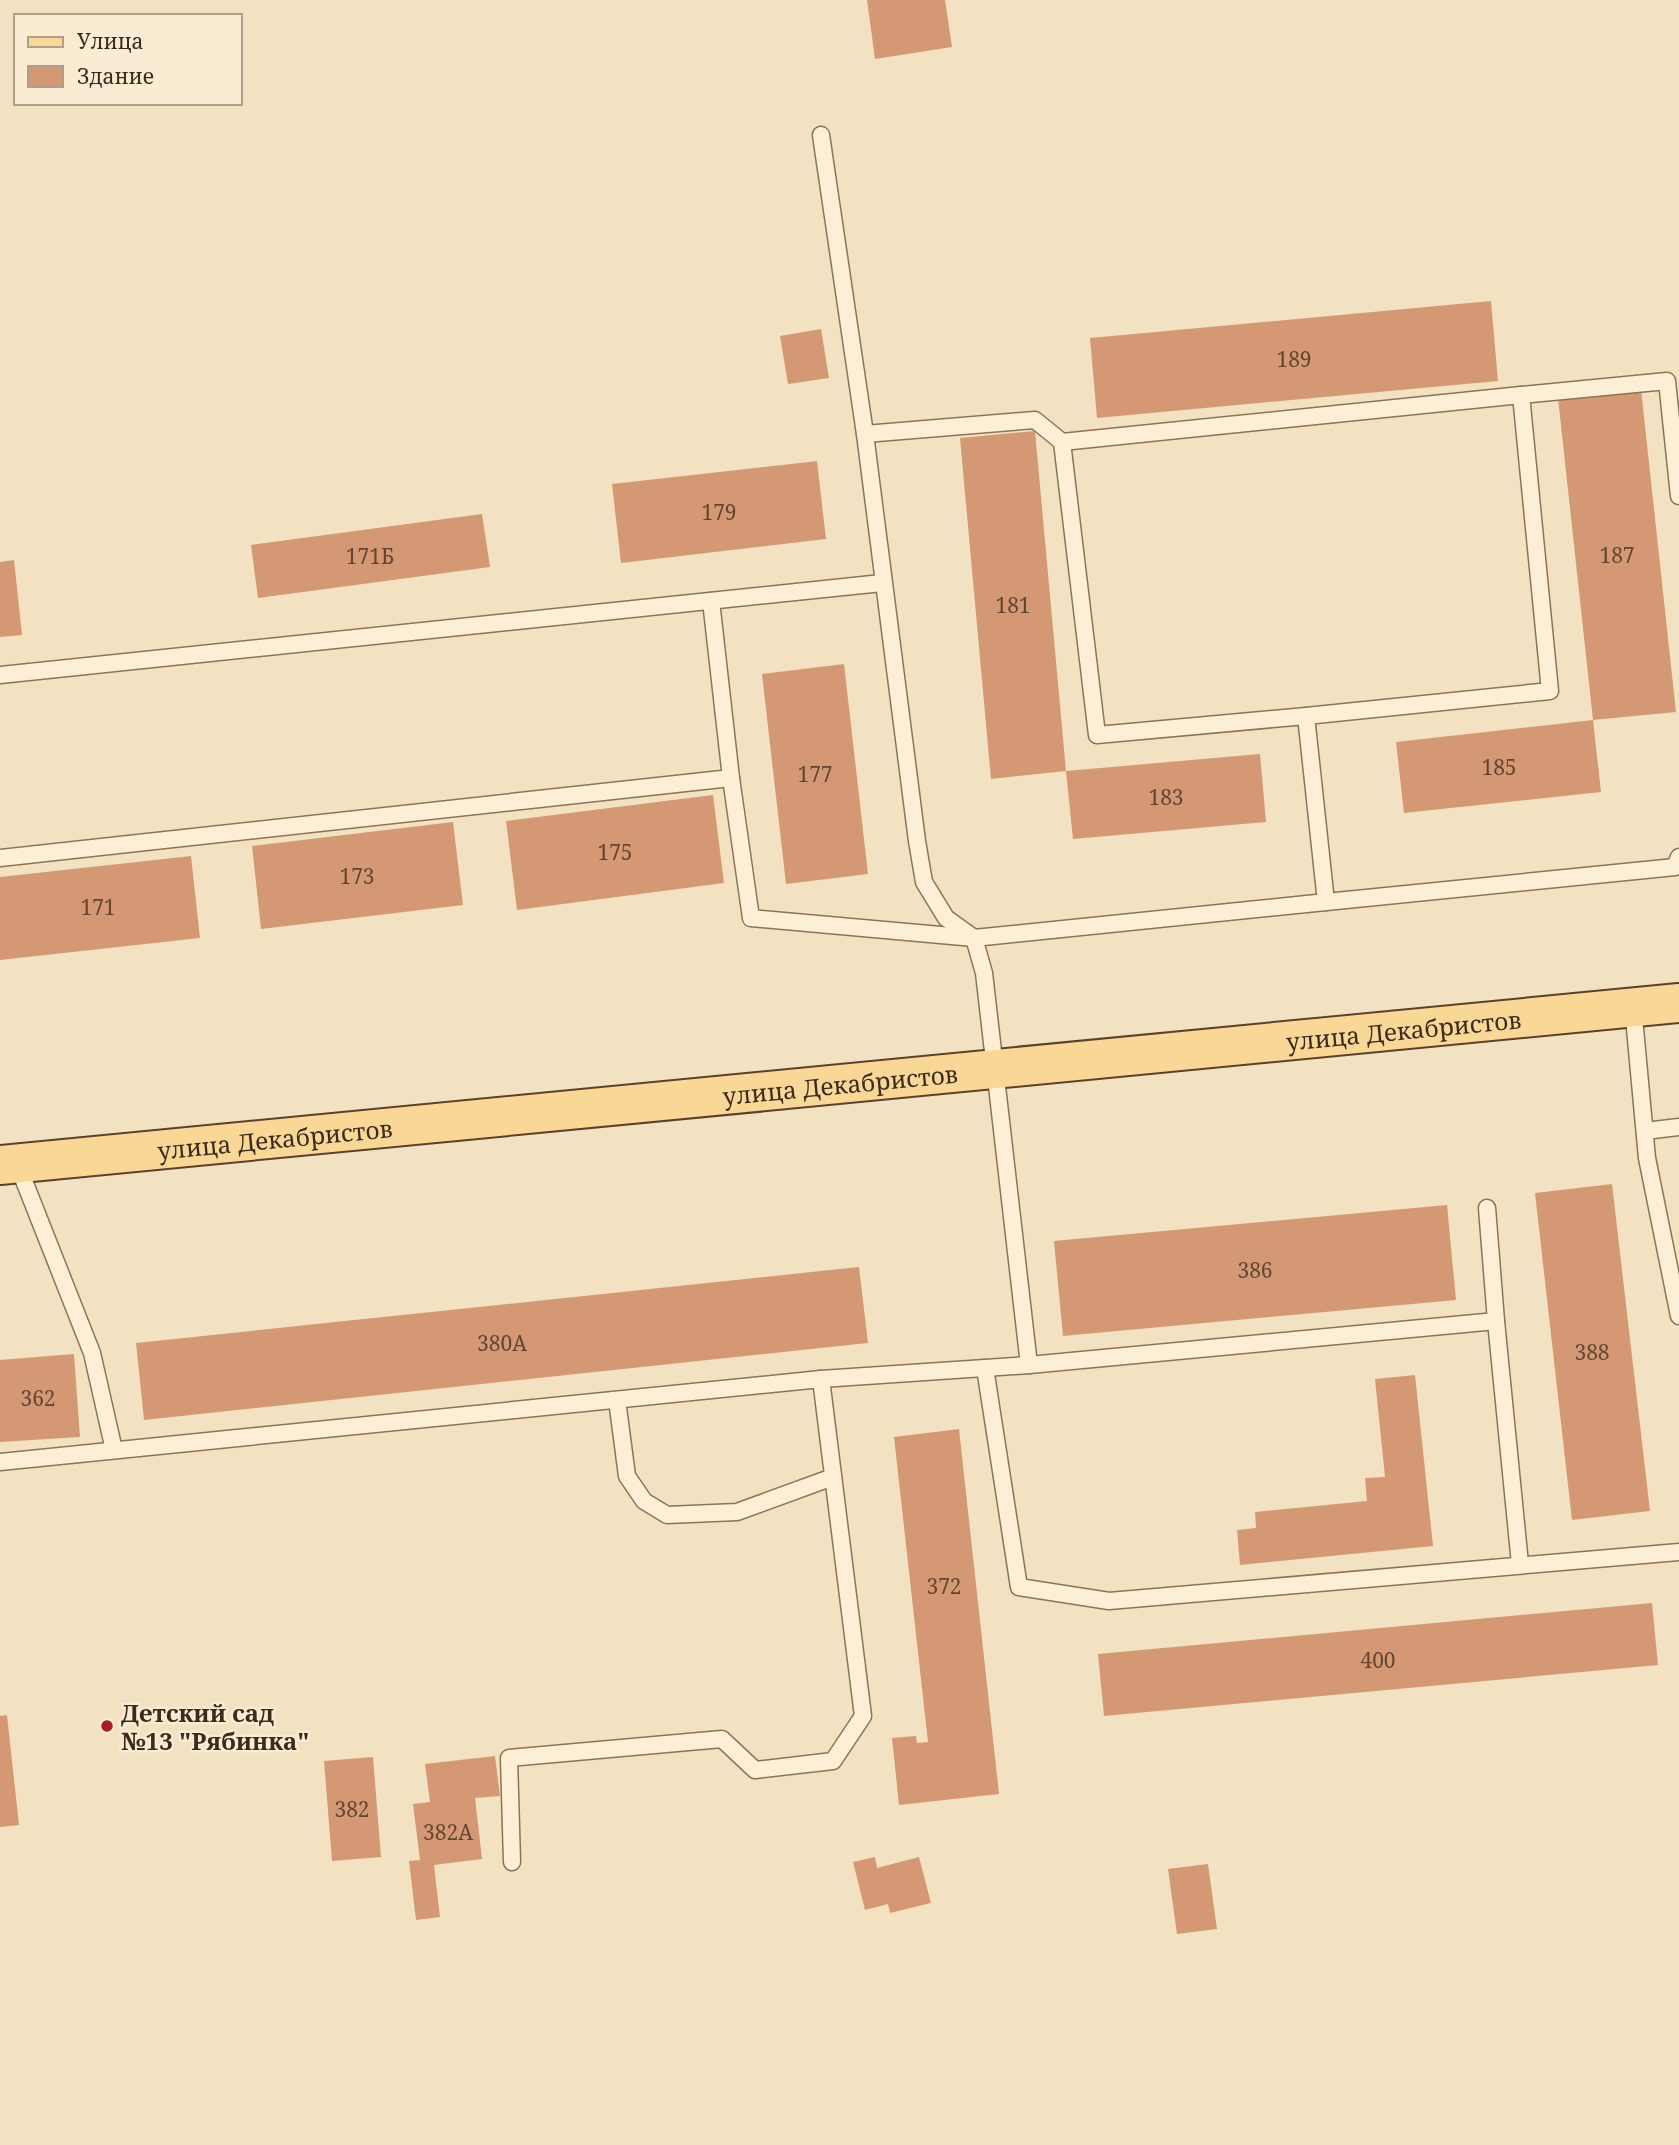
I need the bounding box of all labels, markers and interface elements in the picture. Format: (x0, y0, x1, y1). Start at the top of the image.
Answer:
legend (14, 14, 242, 105)
text: Улица (77, 27, 144, 55)
text: Здание (77, 62, 154, 90)
house number: 189 (1276, 345, 1312, 373)
house number: 179 (701, 498, 737, 526)
house number: 187 (1599, 541, 1635, 569)
house number: 171Б (346, 542, 394, 570)
house number: 181 (995, 591, 1031, 619)
house number: 185 (1481, 753, 1517, 781)
house number: 177 (797, 760, 833, 788)
house number: 183 (1148, 783, 1184, 811)
house number: 175 (597, 838, 633, 866)
house number: 173 (339, 862, 375, 890)
house number: 171 (80, 893, 116, 921)
street label: улица Декабристов (1284, 1002, 1523, 1057)
street label: улица Декабристов (721, 1056, 959, 1112)
street label: улица Декабристов (156, 1111, 394, 1166)
house number: 386 (1237, 1256, 1273, 1284)
house number: 380А (477, 1329, 527, 1357)
house number: 388 (1574, 1338, 1610, 1366)
house number: 362 (20, 1384, 56, 1412)
house number: 372 (926, 1572, 962, 1600)
house number: 400 (1360, 1646, 1396, 1674)
place label: Детский сад №13 "Рябинка" (121, 1696, 309, 1757)
marker: Детский сад №13 "Рябинка" (99, 1718, 115, 1734)
house number: 382 (334, 1795, 370, 1823)
house number: 382А (423, 1818, 473, 1846)

